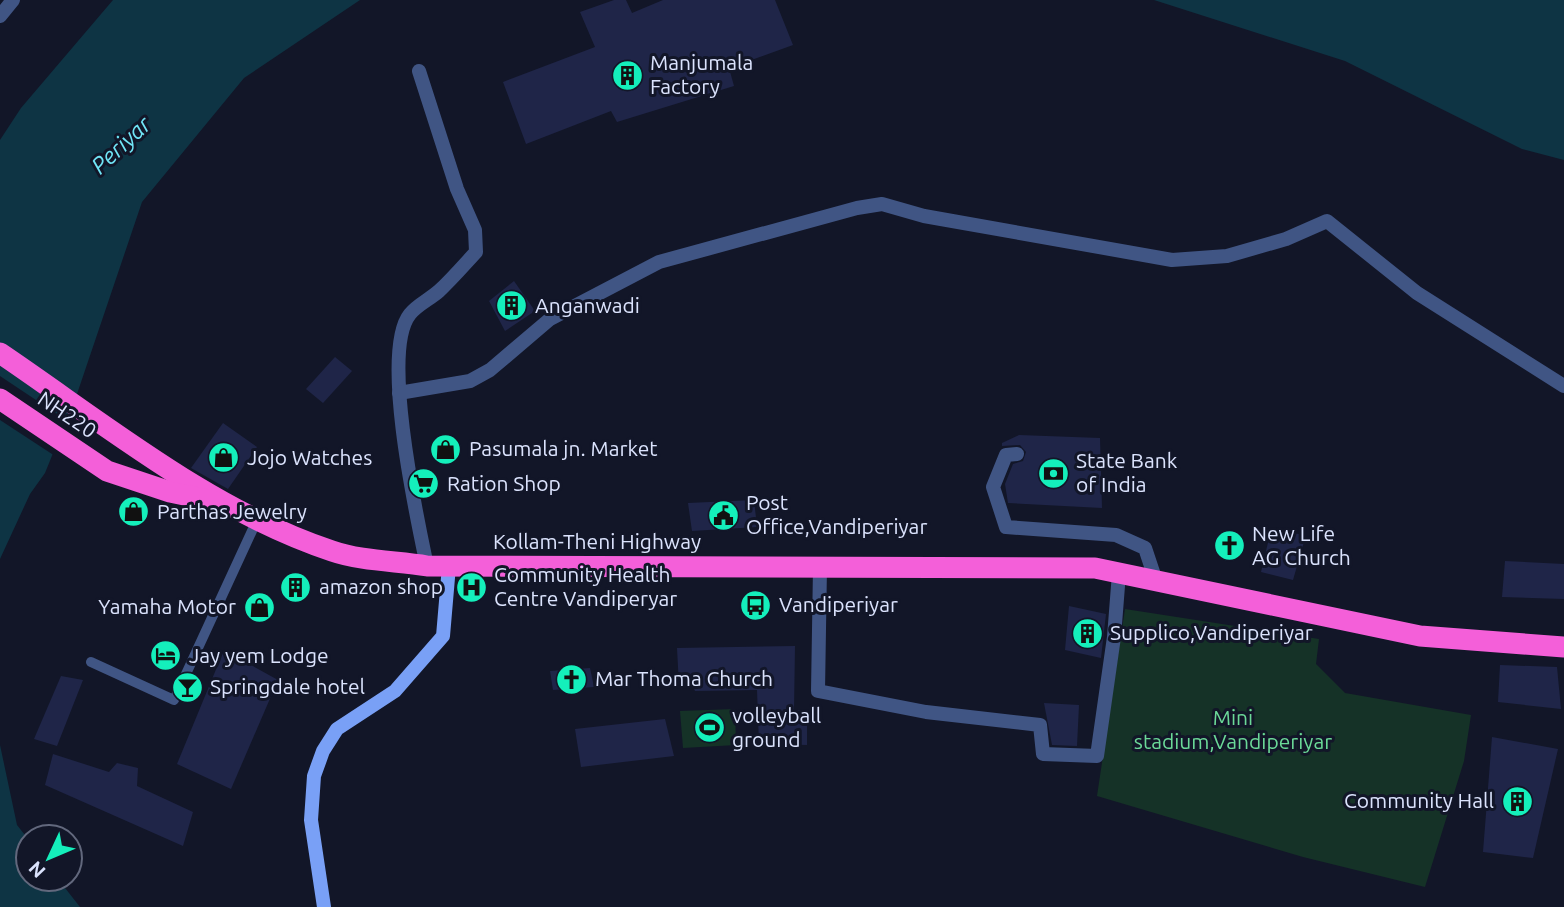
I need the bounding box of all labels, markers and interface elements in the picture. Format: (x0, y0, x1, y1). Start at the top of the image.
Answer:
place label: Manjumala Factory (650, 50, 753, 98)
building icon: Manjumala Factory (610, 58, 644, 92)
water label: Periyar (86, 110, 156, 178)
building icon: Anganwadi (495, 289, 529, 323)
place label: Anganwadi (535, 293, 640, 317)
street label: NH220 (34, 386, 101, 442)
shop icon: Pasumala jn. Market (429, 432, 463, 466)
place label: Pasumala jn. Market (469, 436, 658, 460)
shop icon: Jojo Watches (207, 441, 241, 475)
place label: Jojo Watches (247, 445, 372, 469)
place label: State Bank of India (1076, 448, 1178, 496)
bank icon: State Bank of India (1036, 456, 1070, 490)
supermarket icon: Ration Shop (407, 467, 441, 501)
place label: Ration Shop (447, 471, 561, 495)
place label: Post Office,Vandiperiyar (746, 490, 927, 538)
shop icon: Parthas Jewelry (117, 495, 151, 529)
public building icon: Post Office,Vandiperiyar (706, 498, 740, 532)
place label: Parthas Jewelry (157, 499, 307, 523)
place label: New Life AG Church (1252, 521, 1351, 569)
street label: Kollam-Theni Highway (493, 529, 701, 553)
church icon: New Life AG Church (1212, 529, 1246, 563)
place label: Community Health Centre Vandiperyar (494, 562, 677, 610)
building icon: amazon shop (279, 570, 313, 604)
hospital icon: Community Health Centre Vandiperyar (454, 570, 488, 604)
place label: amazon shop (319, 574, 443, 598)
bus stop icon: Vandiperiyar (739, 588, 773, 622)
shop icon: Yamaha Motor (242, 590, 276, 624)
place label: Vandiperiyar (779, 592, 898, 616)
place label: Yamaha Motor (98, 594, 236, 618)
building icon: Supplico,Vandiperiyar (1070, 616, 1104, 650)
place label: Supplico,Vandiperiyar (1110, 620, 1313, 644)
hotel icon: Jay yem Lodge (149, 639, 183, 673)
place label: Jay yem Lodge (189, 643, 329, 667)
church icon: Mar Thoma Church (555, 662, 589, 696)
place label: Mar Thoma Church (595, 666, 773, 690)
bar icon: Springdale hotel (170, 670, 204, 704)
place label: Springdale hotel (210, 674, 365, 698)
place label: volleyball ground (732, 703, 821, 751)
park label: Mini stadium,Vandiperiyar (1134, 705, 1332, 753)
sports icon: volleyball ground (692, 711, 726, 745)
building icon: Community Hall (1500, 784, 1534, 818)
place label: Community Hall (1344, 788, 1494, 812)
north arrow (14, 823, 84, 893)
text: N (24, 857, 50, 883)

